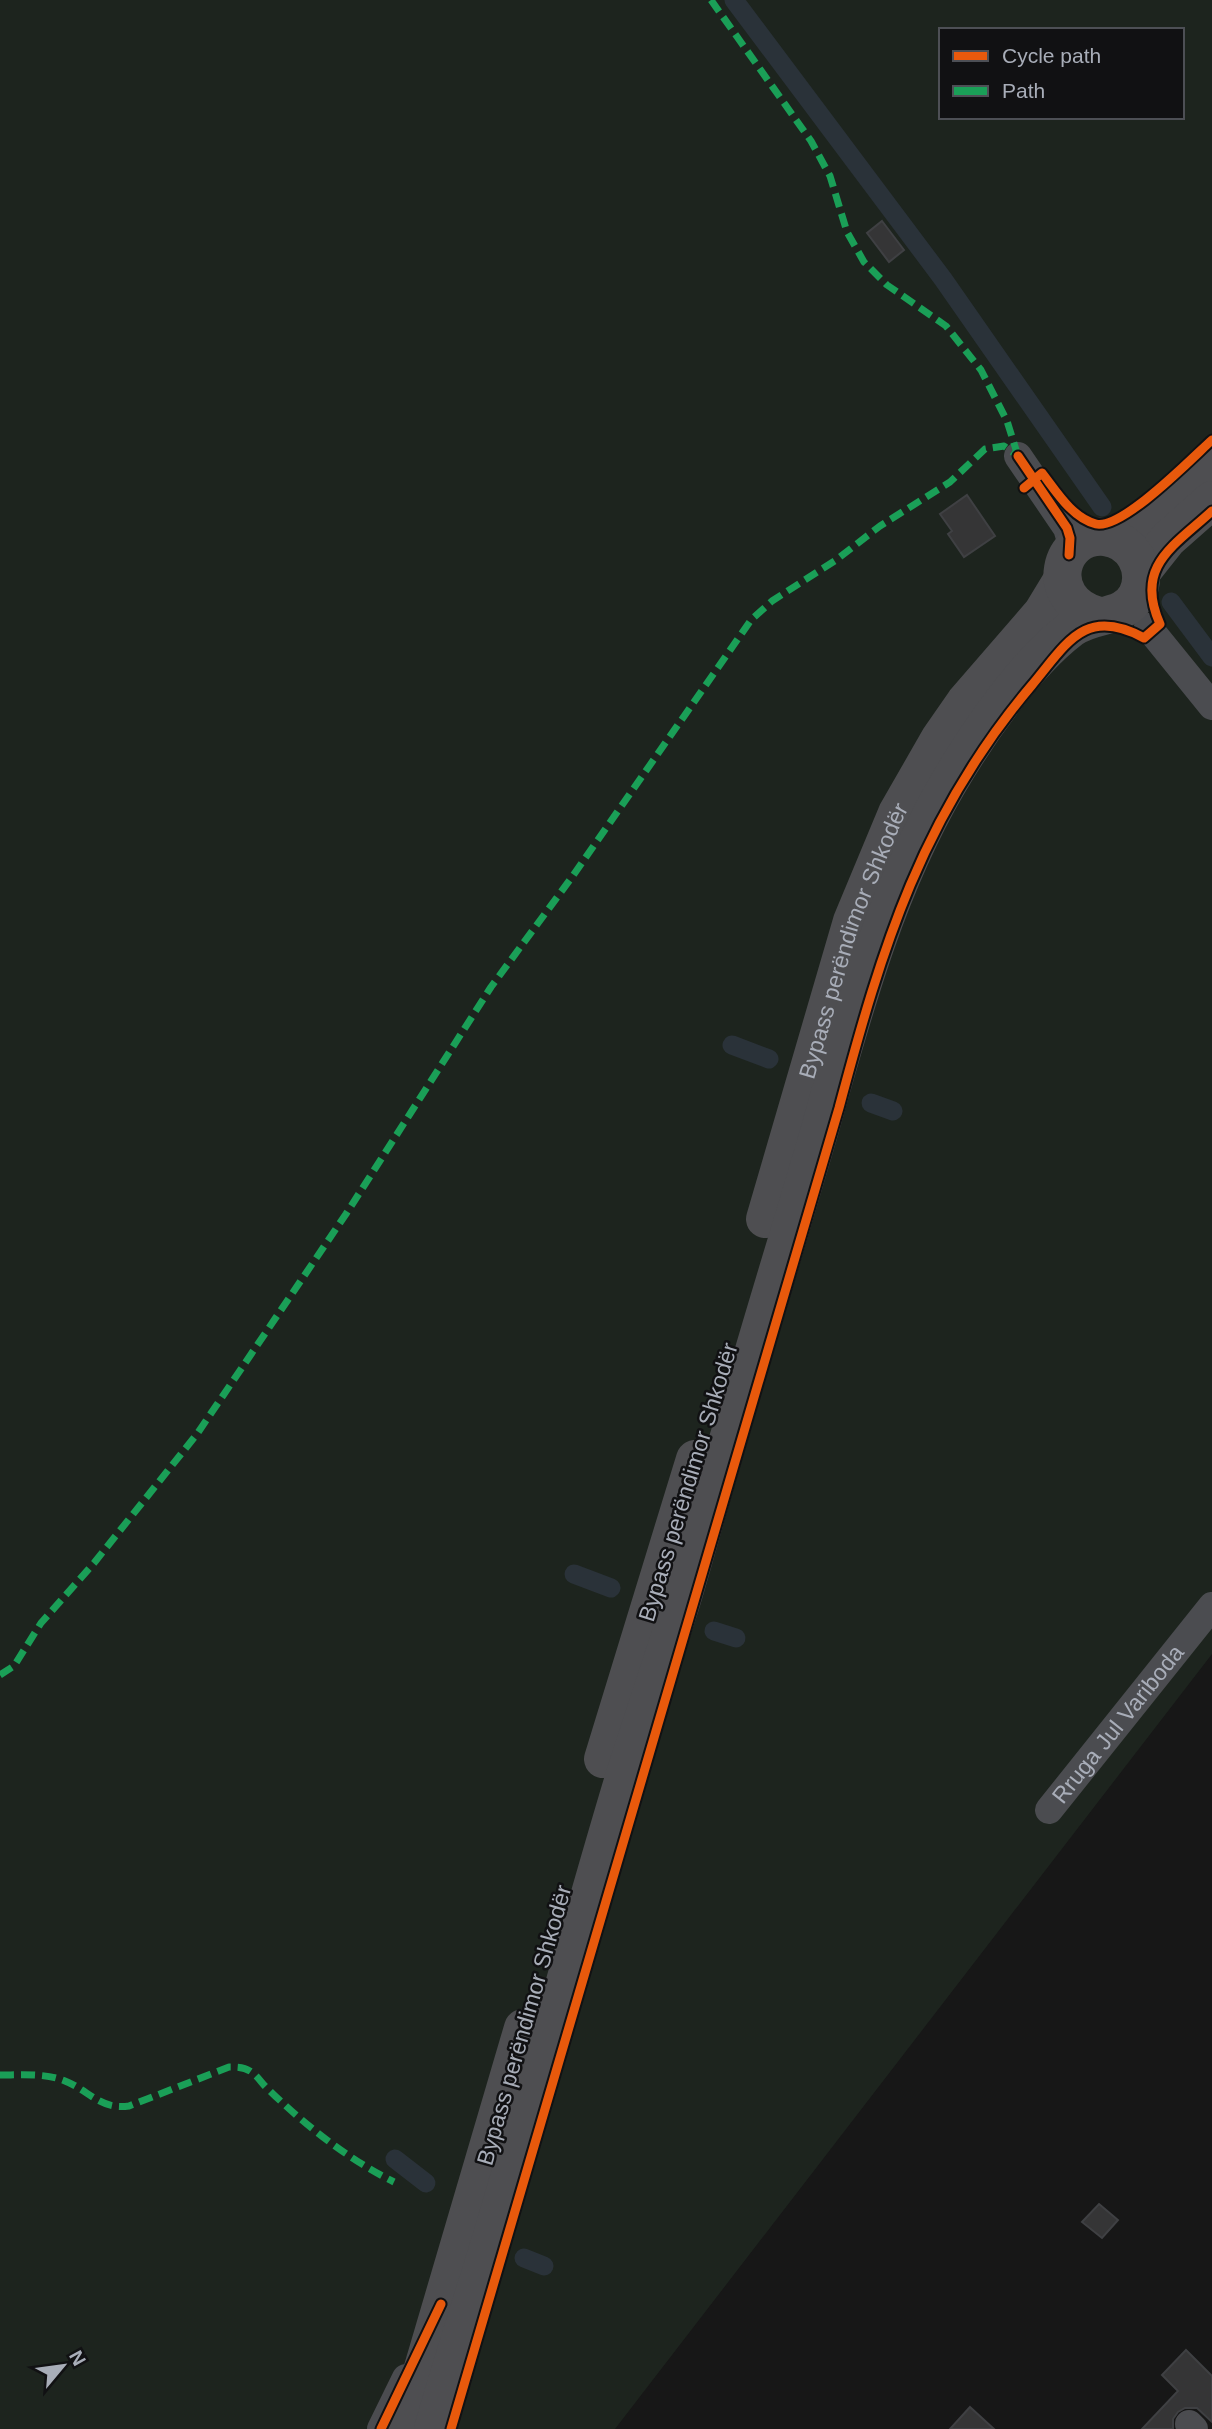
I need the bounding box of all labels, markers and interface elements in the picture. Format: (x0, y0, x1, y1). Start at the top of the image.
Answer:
legend (939, 28, 1184, 119)
text: Cycle path (1002, 44, 1101, 67)
text: Path (1002, 79, 1045, 102)
street label: Bypass perëndimor Shkodër (794, 798, 913, 1082)
street label: Bypass perëndimor Shkodër (633, 1339, 743, 1625)
street label: Rruga Jul Variboda (1047, 1639, 1189, 1808)
street label: Bypass perëndimor Shkodër (472, 1882, 577, 2168)
north arrow (28, 2331, 98, 2401)
text: N (65, 2347, 90, 2369)

